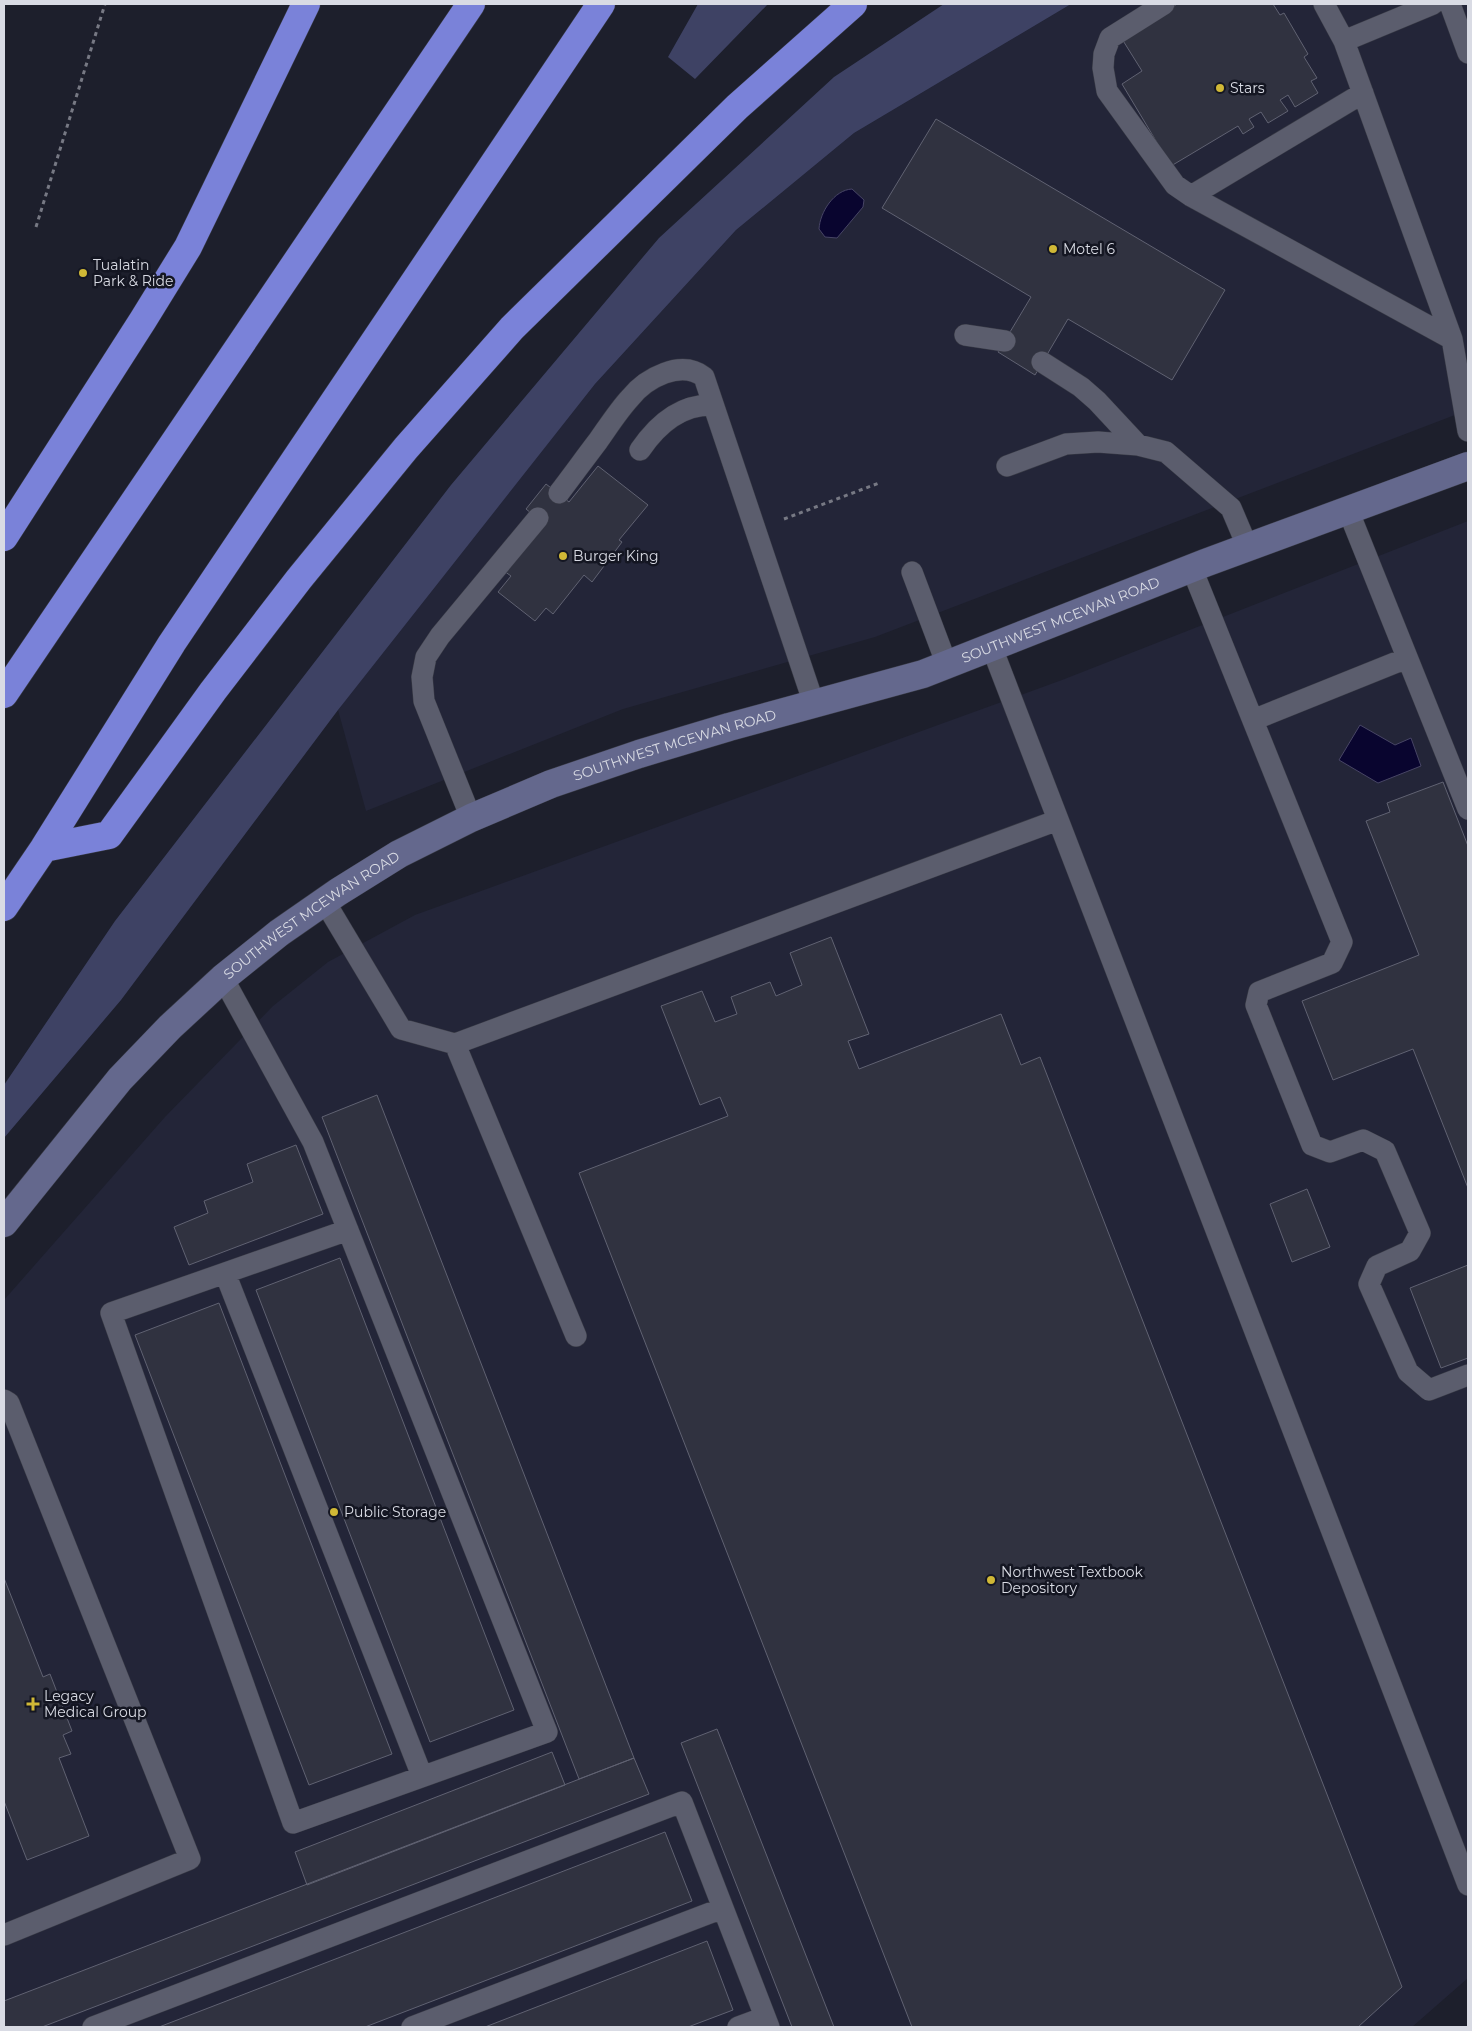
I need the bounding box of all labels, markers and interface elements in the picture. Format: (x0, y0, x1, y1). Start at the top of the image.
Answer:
place label: Stars (1230, 79, 1265, 97)
marker: Stars (1214, 82, 1226, 94)
place label: Motel 6 (1063, 240, 1115, 258)
marker: Motel 6 (1047, 243, 1059, 255)
place label: Tualatin Park & Ride (93, 256, 174, 290)
marker: Tualatin Park & Ride (77, 267, 89, 279)
place label: Burger King (573, 547, 659, 565)
marker: Burger King (557, 550, 569, 562)
street label: SOUTHWEST MCEWAN ROAD (959, 573, 1162, 667)
street label: SOUTHWEST MCEWAN ROAD (571, 706, 778, 785)
street label: SOUTHWEST MCEWAN ROAD (220, 847, 403, 983)
place label: Public Storage (344, 1503, 446, 1521)
marker: Public Storage (328, 1506, 340, 1518)
place label: Northwest Textbook Depository (1001, 1563, 1143, 1597)
marker: Northwest Textbook Depository (985, 1574, 997, 1586)
place label: Legacy Medical Group (44, 1687, 147, 1721)
marker: Legacy Medical Group (26, 1697, 40, 1711)

